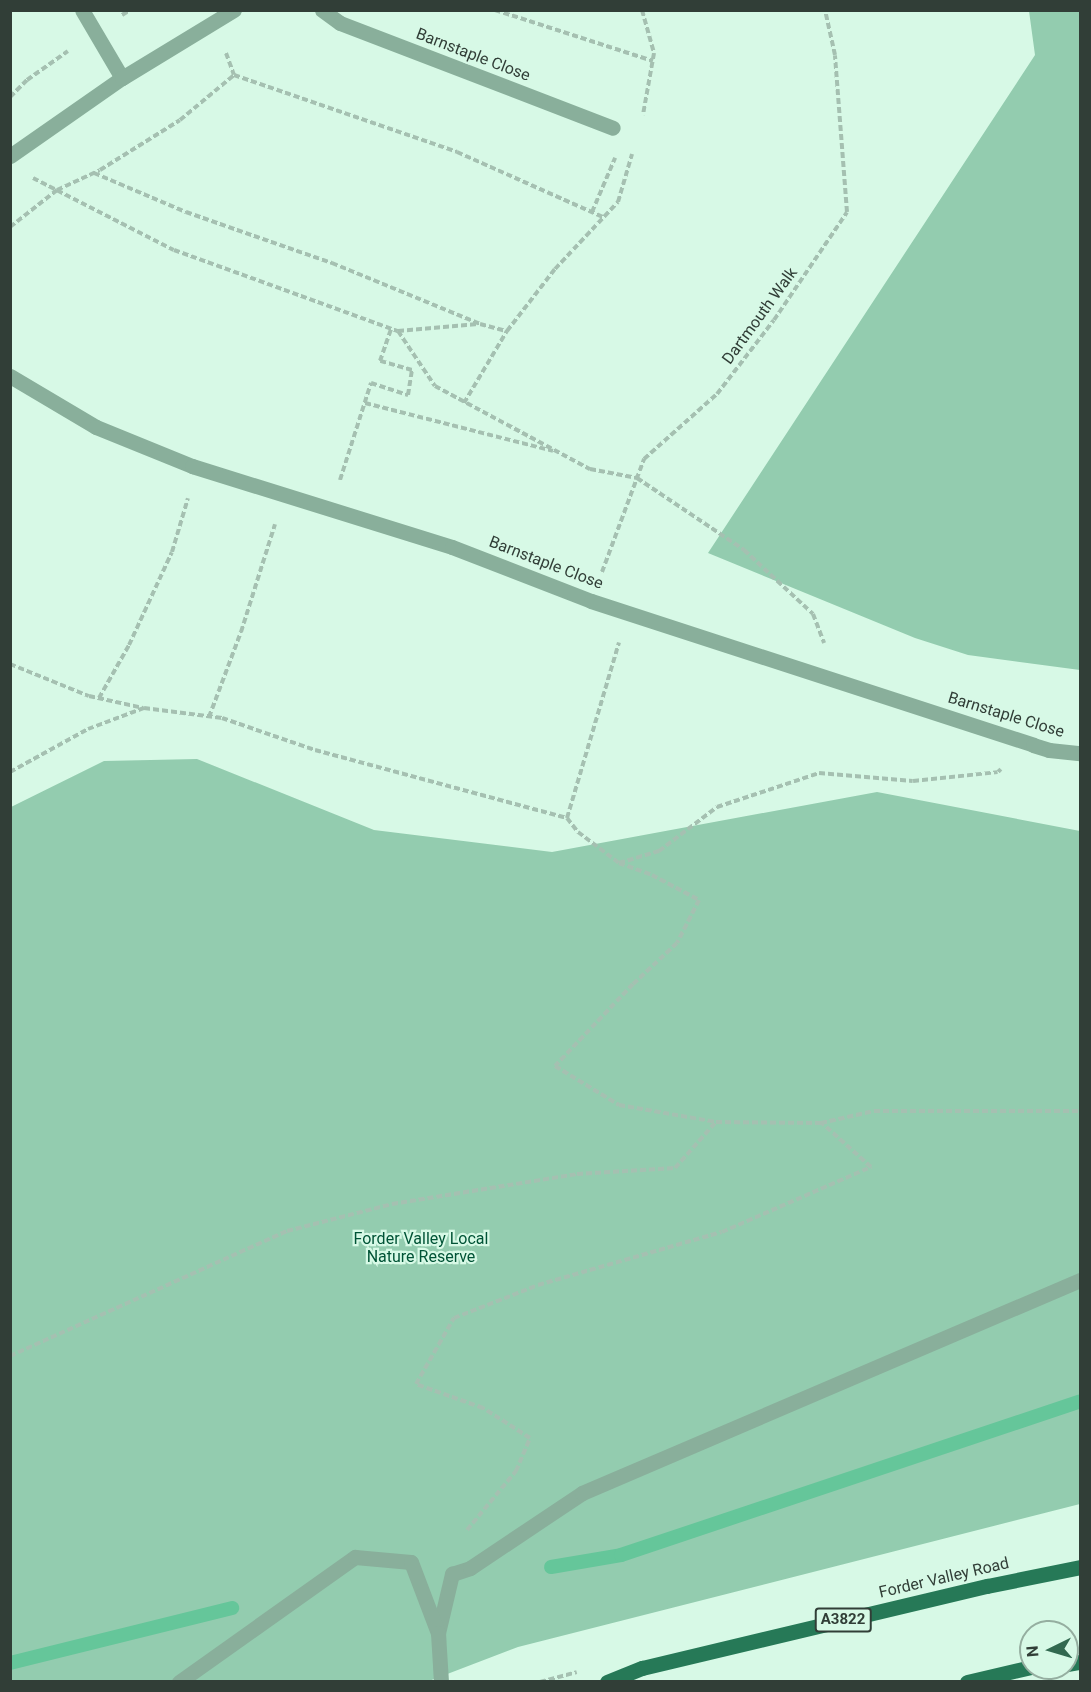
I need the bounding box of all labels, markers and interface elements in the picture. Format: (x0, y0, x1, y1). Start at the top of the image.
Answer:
street label: Barnstaple Close (413, 24, 533, 86)
street label: Dartmouth Walk (718, 264, 802, 368)
street label: Barnstaple Close (486, 532, 606, 594)
street label: Barnstaple Close (946, 688, 1066, 742)
park label: Forder Valley Local Nature Reserve (354, 1229, 488, 1267)
street label: Forder Valley Road (877, 1554, 1011, 1602)
road number: A3822 (814, 1608, 872, 1632)
north arrow (1019, 1620, 1079, 1680)
text: N (1023, 1645, 1043, 1658)

